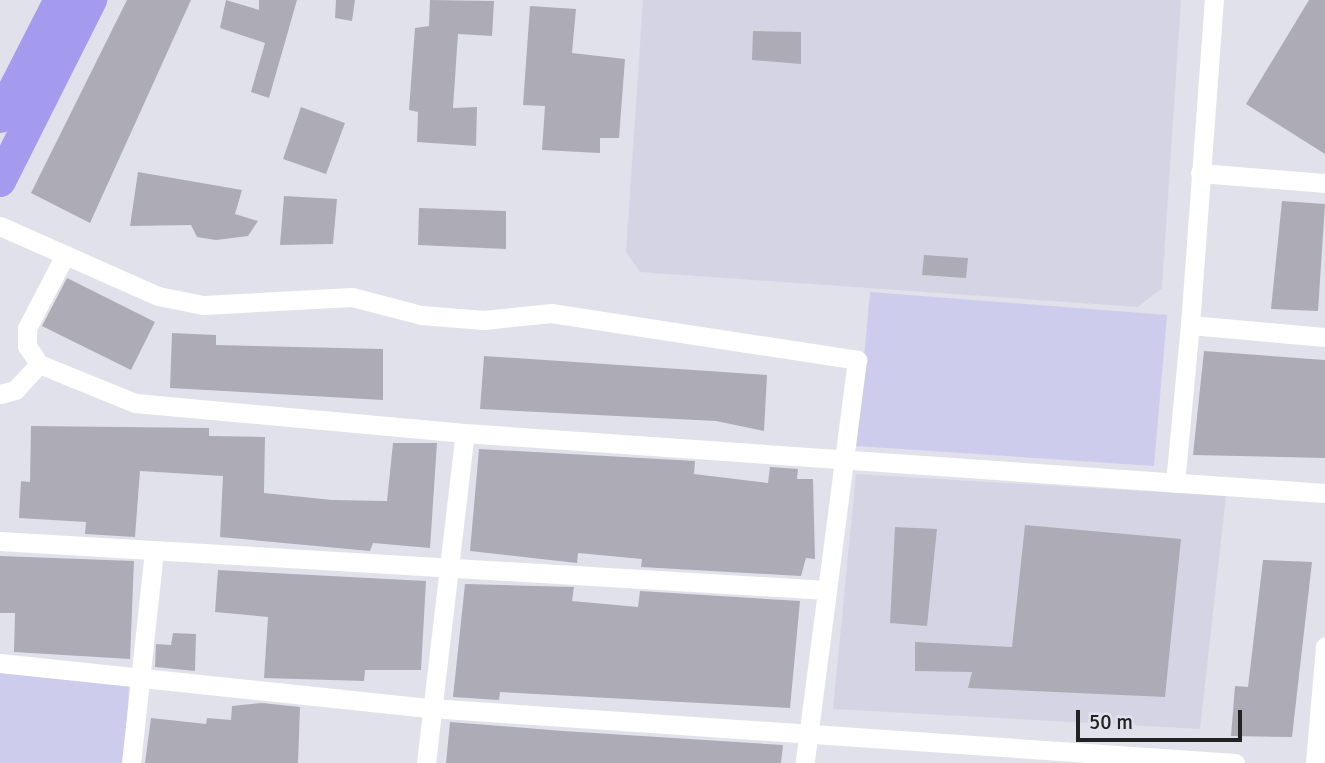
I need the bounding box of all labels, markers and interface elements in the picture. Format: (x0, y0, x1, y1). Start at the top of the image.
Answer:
scale bar (1080, 696, 1246, 740)
text: 50 m (1089, 709, 1133, 735)

